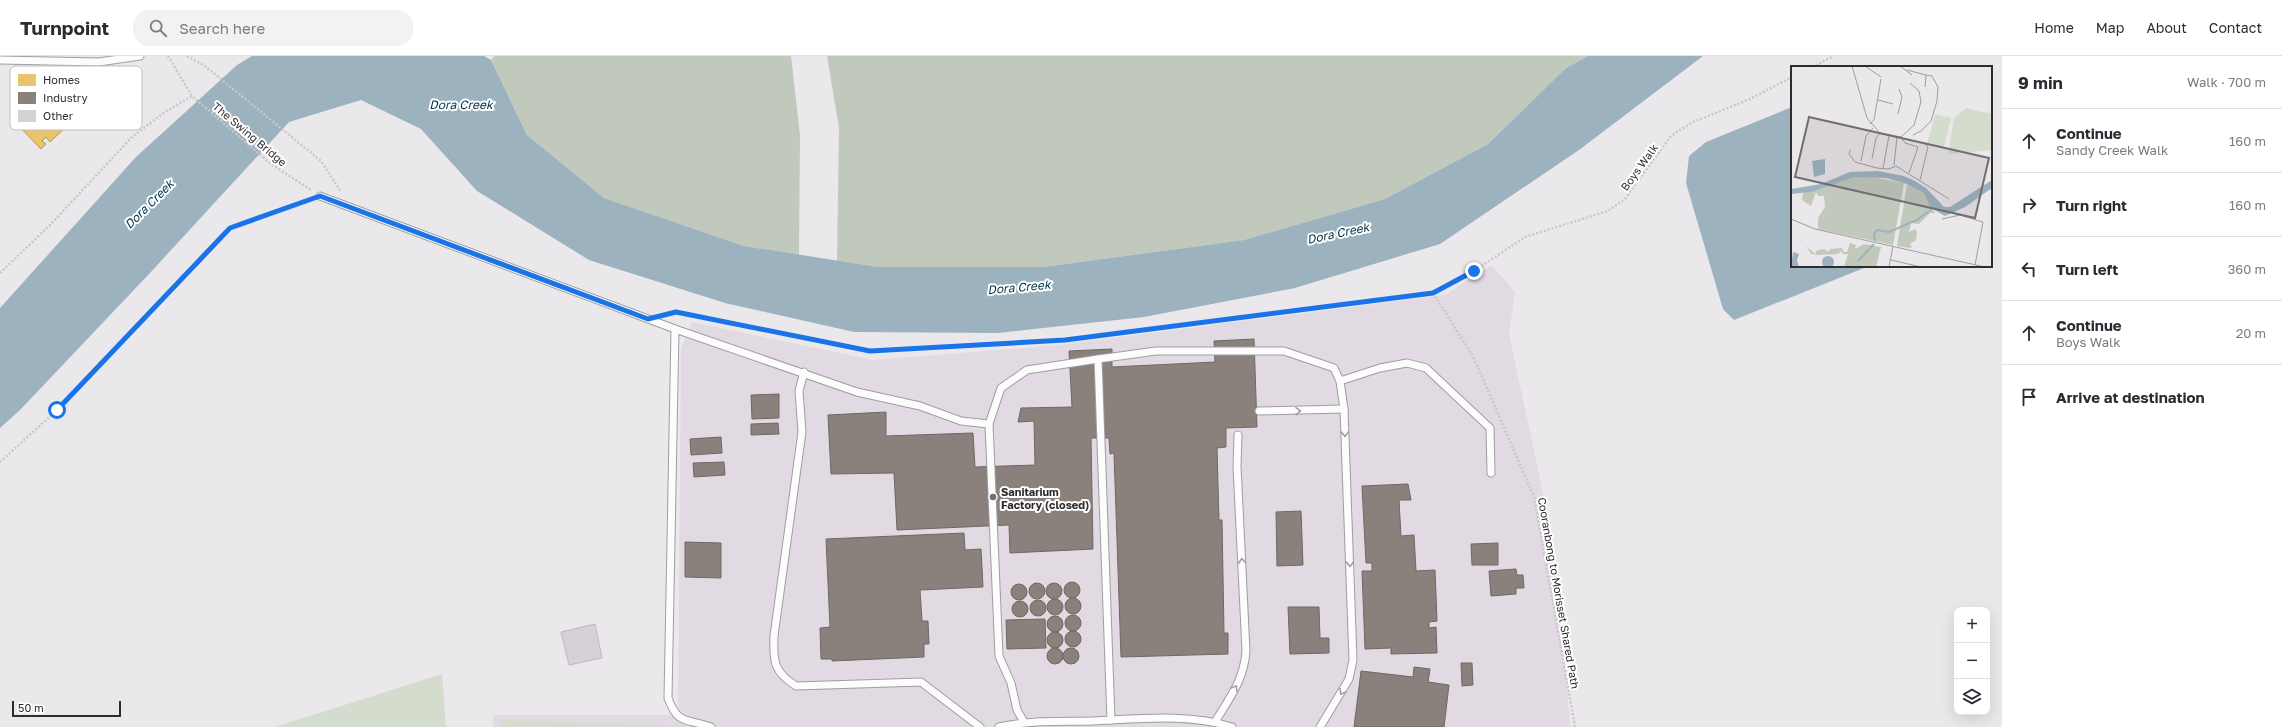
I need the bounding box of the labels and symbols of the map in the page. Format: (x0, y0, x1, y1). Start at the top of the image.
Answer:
legend (10, 66, 142, 130)
inset map (1791, 66, 1992, 267)
text: Homes (43, 73, 80, 86)
text: Industry (43, 91, 88, 104)
water label: Dora Creek (429, 97, 494, 112)
street label: The Swing Bridge (210, 99, 290, 169)
text: Other (43, 109, 74, 122)
street label: Boys Walk (1618, 141, 1660, 193)
water label: Dora Creek (121, 175, 178, 232)
water label: Dora Creek (1305, 219, 1372, 247)
route end (1465, 262, 1483, 280)
water label: Dora Creek (987, 277, 1052, 297)
route start (48, 401, 66, 419)
one-way arrow (1295, 406, 1301, 415)
one-way arrow (1341, 431, 1350, 437)
place label: Sanitarium Factory (closed) (1001, 485, 1089, 511)
marker: Sanitarium Factory (closed) (988, 492, 998, 502)
street label: Cooranbong to Morisset Shared Path (1536, 496, 1582, 690)
one-way arrow (1237, 558, 1246, 564)
one-way arrow (1345, 561, 1354, 567)
one-way arrow (1231, 685, 1238, 692)
one-way arrow (1339, 687, 1346, 694)
scale bar (12, 699, 121, 718)

